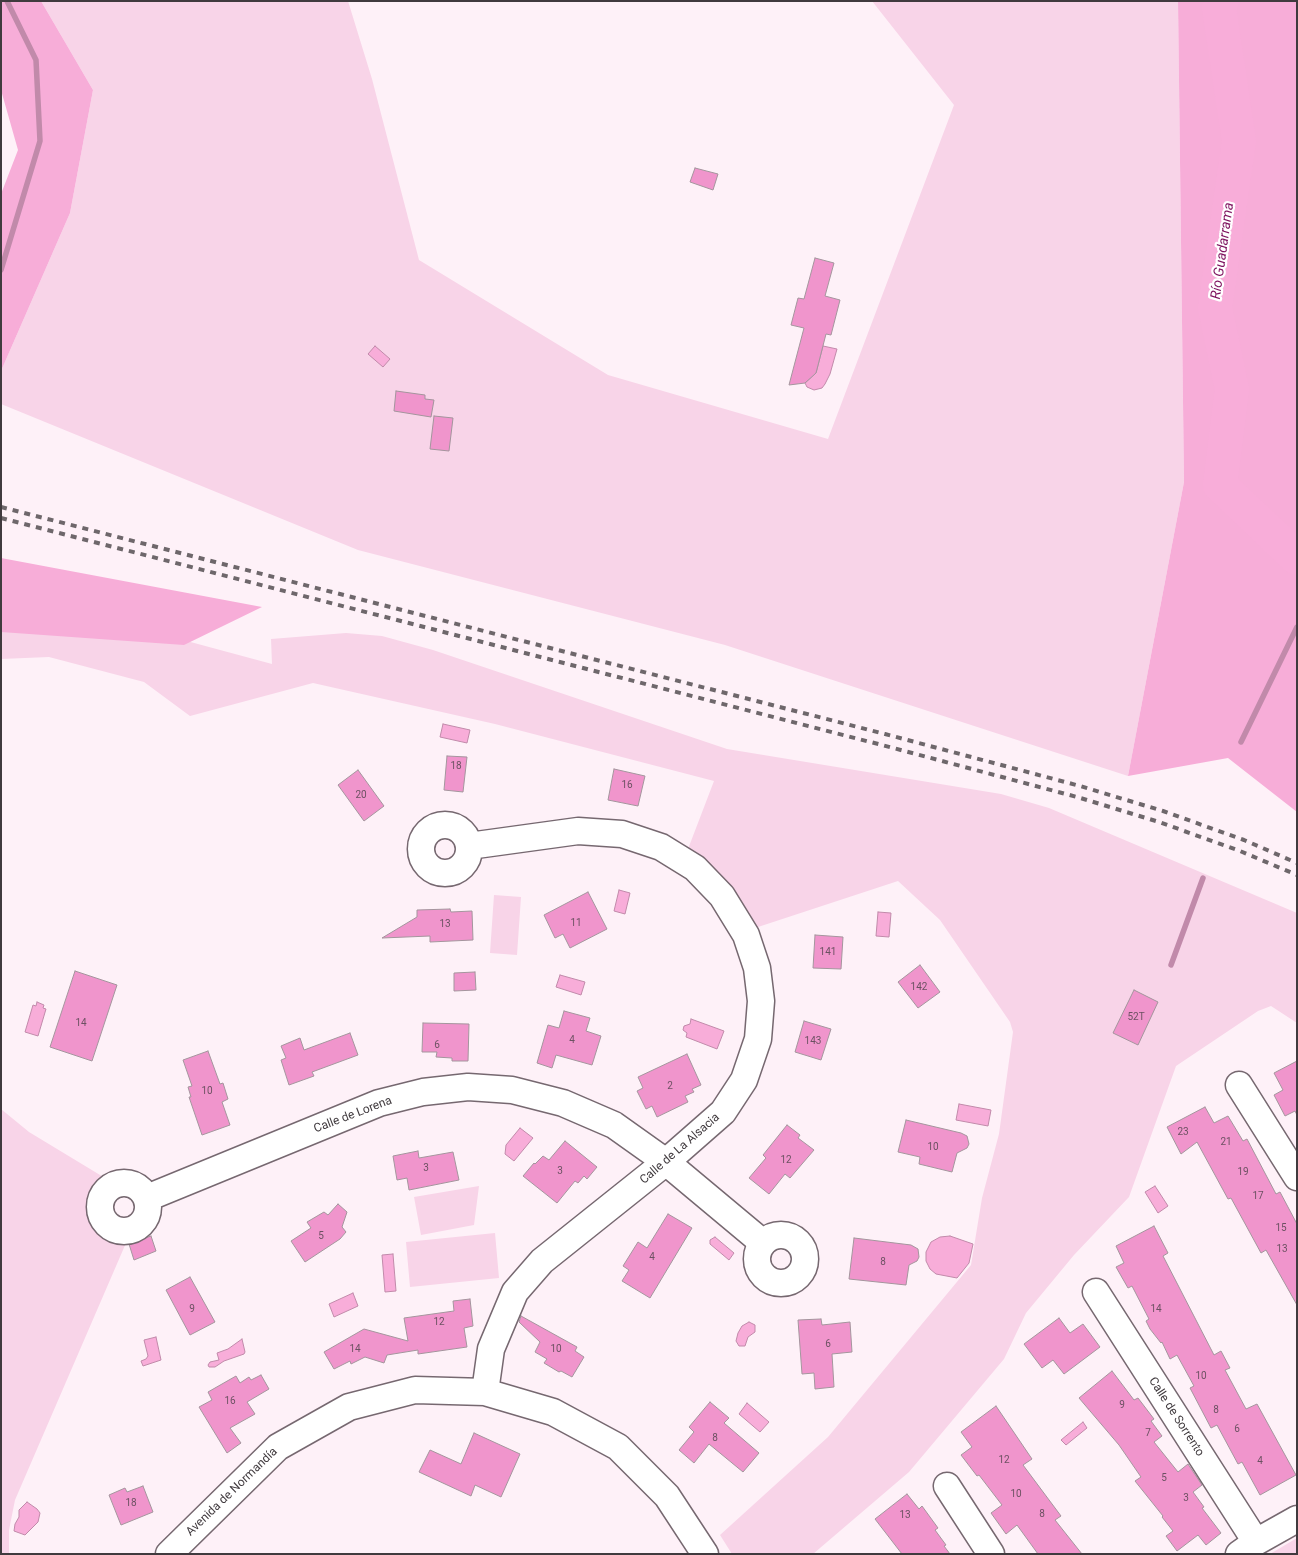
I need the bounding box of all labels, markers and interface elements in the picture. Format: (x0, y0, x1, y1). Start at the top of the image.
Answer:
water label: Río Guadarrama (1208, 201, 1238, 301)
house number: 18 (450, 760, 462, 772)
house number: 16 (621, 779, 633, 791)
house number: 20 (355, 789, 367, 801)
house number: 11 (570, 917, 582, 929)
house number: 13 (439, 918, 451, 930)
house number: 141 (820, 946, 836, 958)
house number: 142 (911, 981, 927, 993)
house number: 52T (1127, 1011, 1145, 1023)
house number: 14 (75, 1017, 87, 1029)
house number: 4 (569, 1034, 575, 1046)
house number: 143 (805, 1035, 821, 1047)
house number: 6 (434, 1039, 440, 1051)
house number: 2 (667, 1080, 673, 1092)
house number: 10 (201, 1085, 213, 1097)
street label: Calle de Lorena (312, 1094, 394, 1136)
street label: Calle de La Alsacia (637, 1111, 723, 1187)
house number: 23 (1177, 1126, 1189, 1138)
house number: 21 (1220, 1136, 1232, 1148)
house number: 10 (927, 1141, 939, 1153)
house number: 12 (780, 1154, 792, 1166)
house number: 3 (423, 1162, 429, 1174)
house number: 3 (557, 1165, 563, 1177)
house number: 19 (1237, 1166, 1249, 1178)
house number: 17 (1252, 1190, 1264, 1202)
house number: 15 (1275, 1222, 1287, 1234)
house number: 5 (318, 1230, 324, 1242)
house number: 13 (1276, 1243, 1288, 1255)
house number: 4 (649, 1251, 655, 1263)
house number: 8 (880, 1256, 886, 1268)
house number: 9 (189, 1303, 195, 1315)
house number: 14 (1150, 1303, 1162, 1315)
house number: 12 (433, 1316, 445, 1328)
house number: 6 (825, 1338, 831, 1350)
house number: 14 (349, 1343, 361, 1355)
house number: 10 (550, 1343, 562, 1355)
house number: 10 (1195, 1370, 1207, 1382)
street label: Calle de Sorrento (1145, 1375, 1207, 1459)
house number: 16 (224, 1395, 236, 1407)
house number: 9 (1119, 1399, 1125, 1411)
house number: 8 (1213, 1404, 1219, 1416)
house number: 6 (1234, 1423, 1240, 1435)
house number: 7 (1145, 1427, 1151, 1439)
house number: 8 (712, 1432, 718, 1444)
street label: Avenida de Normandía (183, 1445, 281, 1539)
house number: 12 (998, 1454, 1010, 1466)
house number: 4 (1257, 1455, 1263, 1467)
house number: 5 (1161, 1472, 1167, 1484)
house number: 10 (1010, 1488, 1022, 1500)
house number: 3 (1183, 1492, 1189, 1504)
house number: 18 (125, 1497, 137, 1509)
house number: 8 (1039, 1508, 1045, 1520)
house number: 13 (899, 1509, 911, 1521)

